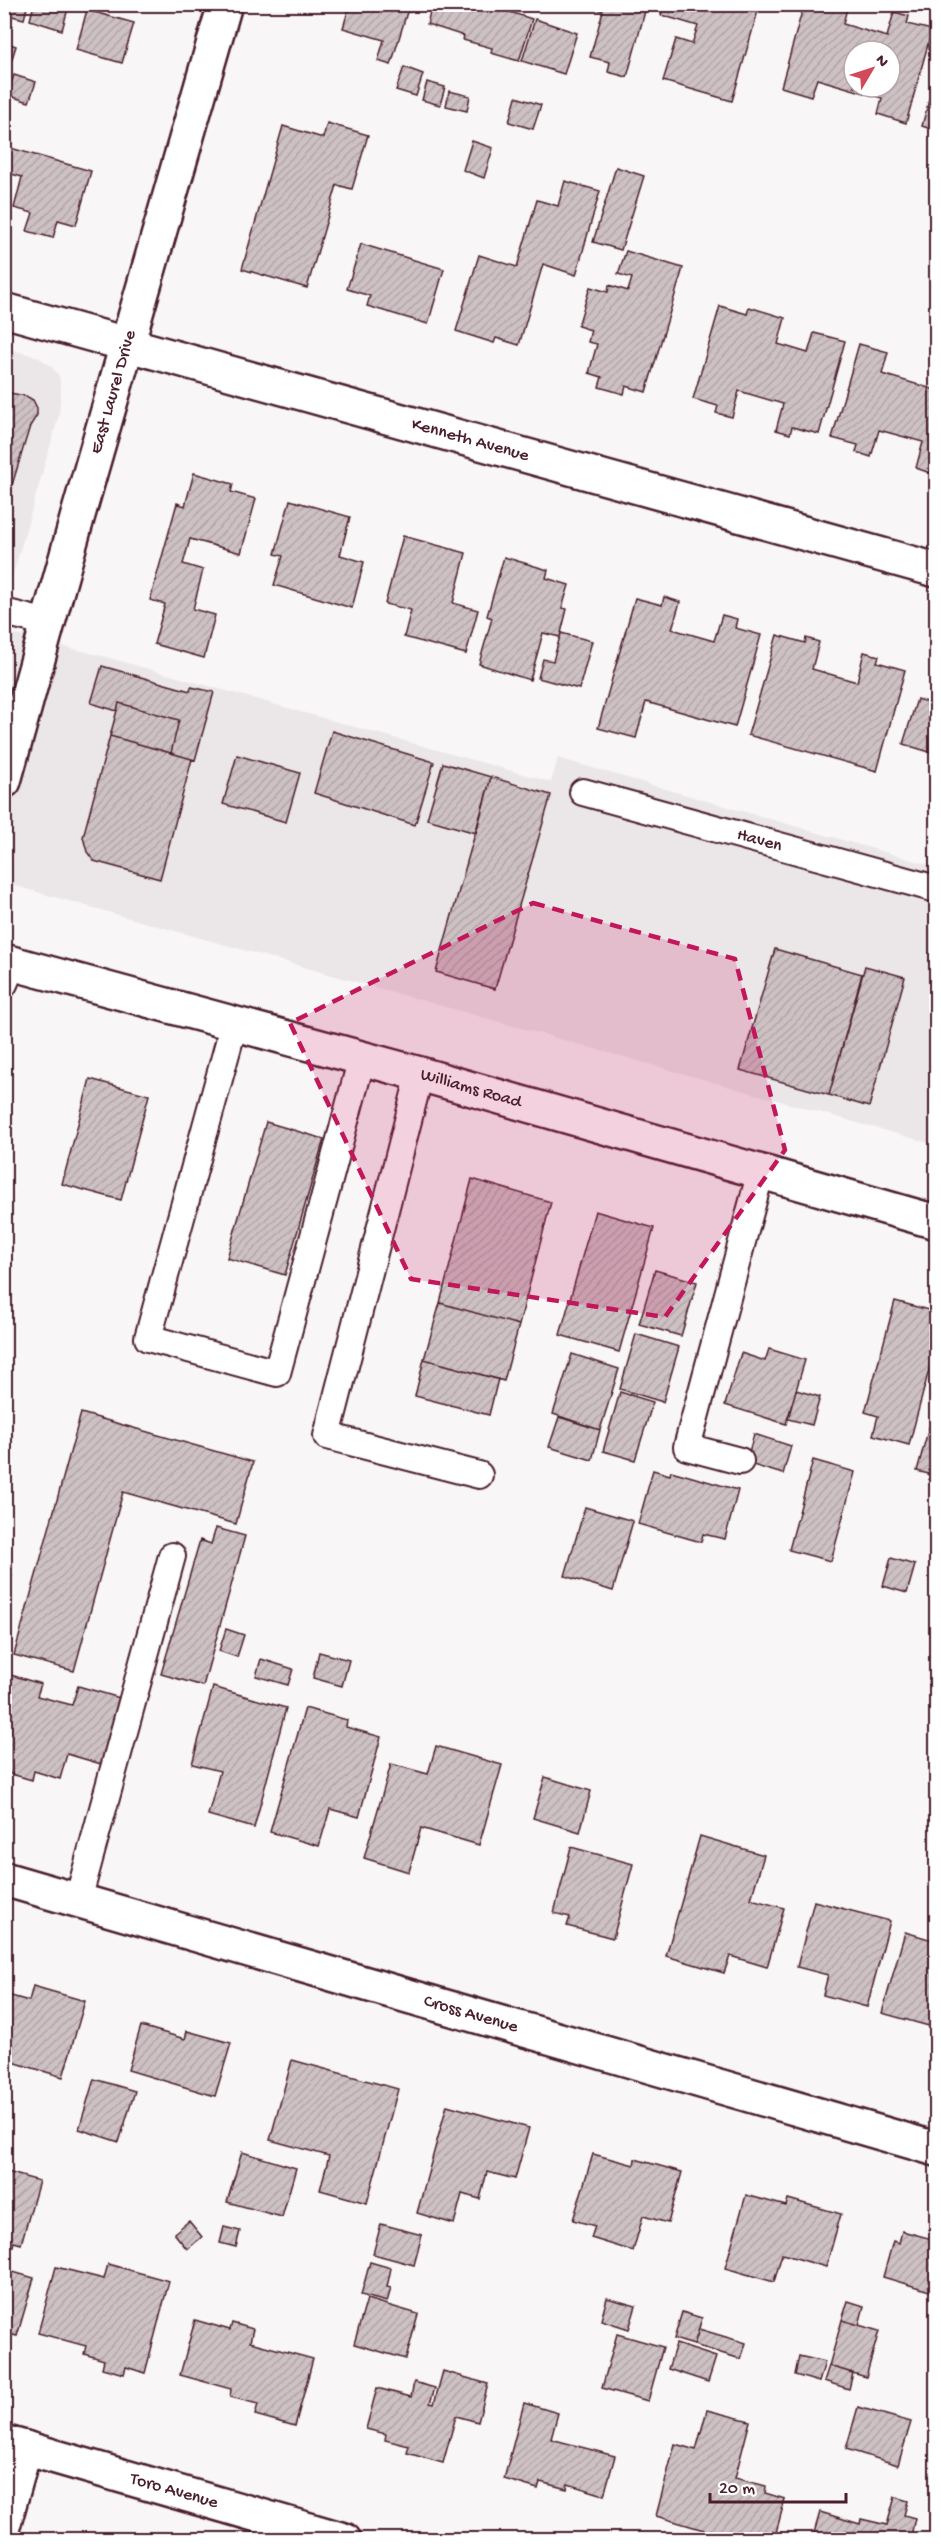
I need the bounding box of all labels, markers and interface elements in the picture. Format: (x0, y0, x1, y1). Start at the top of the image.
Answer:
north arrow (842, 39, 902, 99)
text: N (870, 52, 892, 72)
street label: East Laurel Drive (86, 327, 141, 456)
street label: Kenneth Avenue (409, 414, 532, 467)
street label: Haven (734, 824, 785, 857)
street label: Williams Road (418, 1064, 525, 1113)
street label: Cross Avenue (421, 1991, 521, 2038)
scale bar (710, 2466, 846, 2504)
street label: Toro Avenue (127, 2468, 221, 2514)
text: 20 m (719, 2479, 755, 2500)

